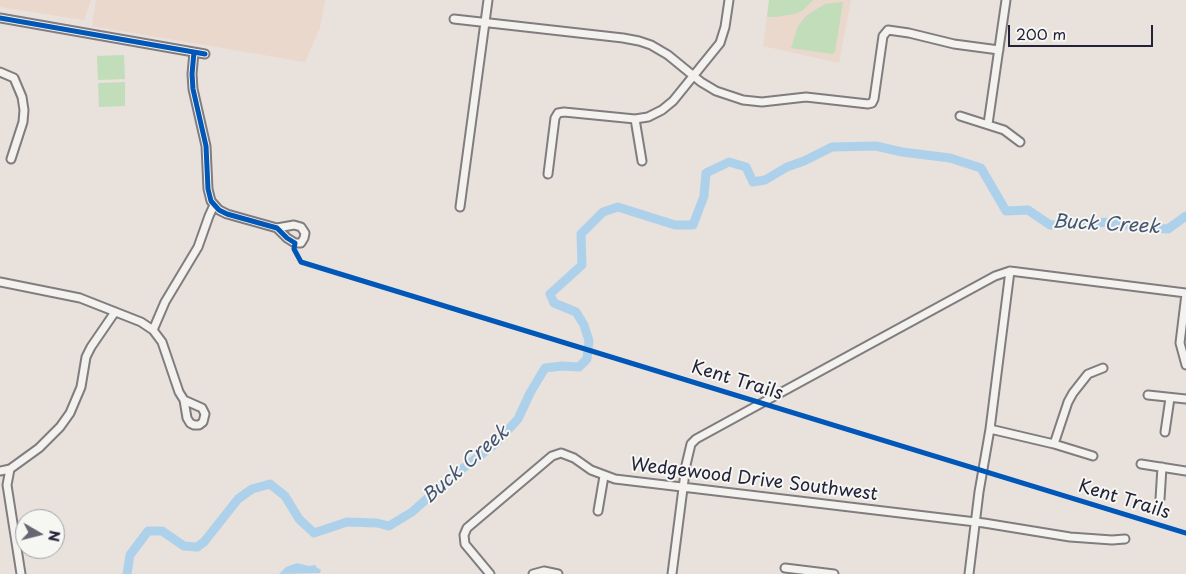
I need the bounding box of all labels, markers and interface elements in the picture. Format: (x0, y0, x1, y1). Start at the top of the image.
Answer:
scale bar (1011, 15, 1156, 47)
text: 200 m (1016, 22, 1066, 45)
water label: Buck Creek (1052, 211, 1160, 239)
street label: Kent Trails (689, 357, 785, 405)
water label: Buck Creek (418, 421, 514, 509)
street label: Wedgewood Drive Southwest (629, 454, 879, 506)
street label: Kent Trails (1076, 476, 1172, 524)
north arrow (15, 509, 65, 559)
text: N (43, 529, 66, 543)

